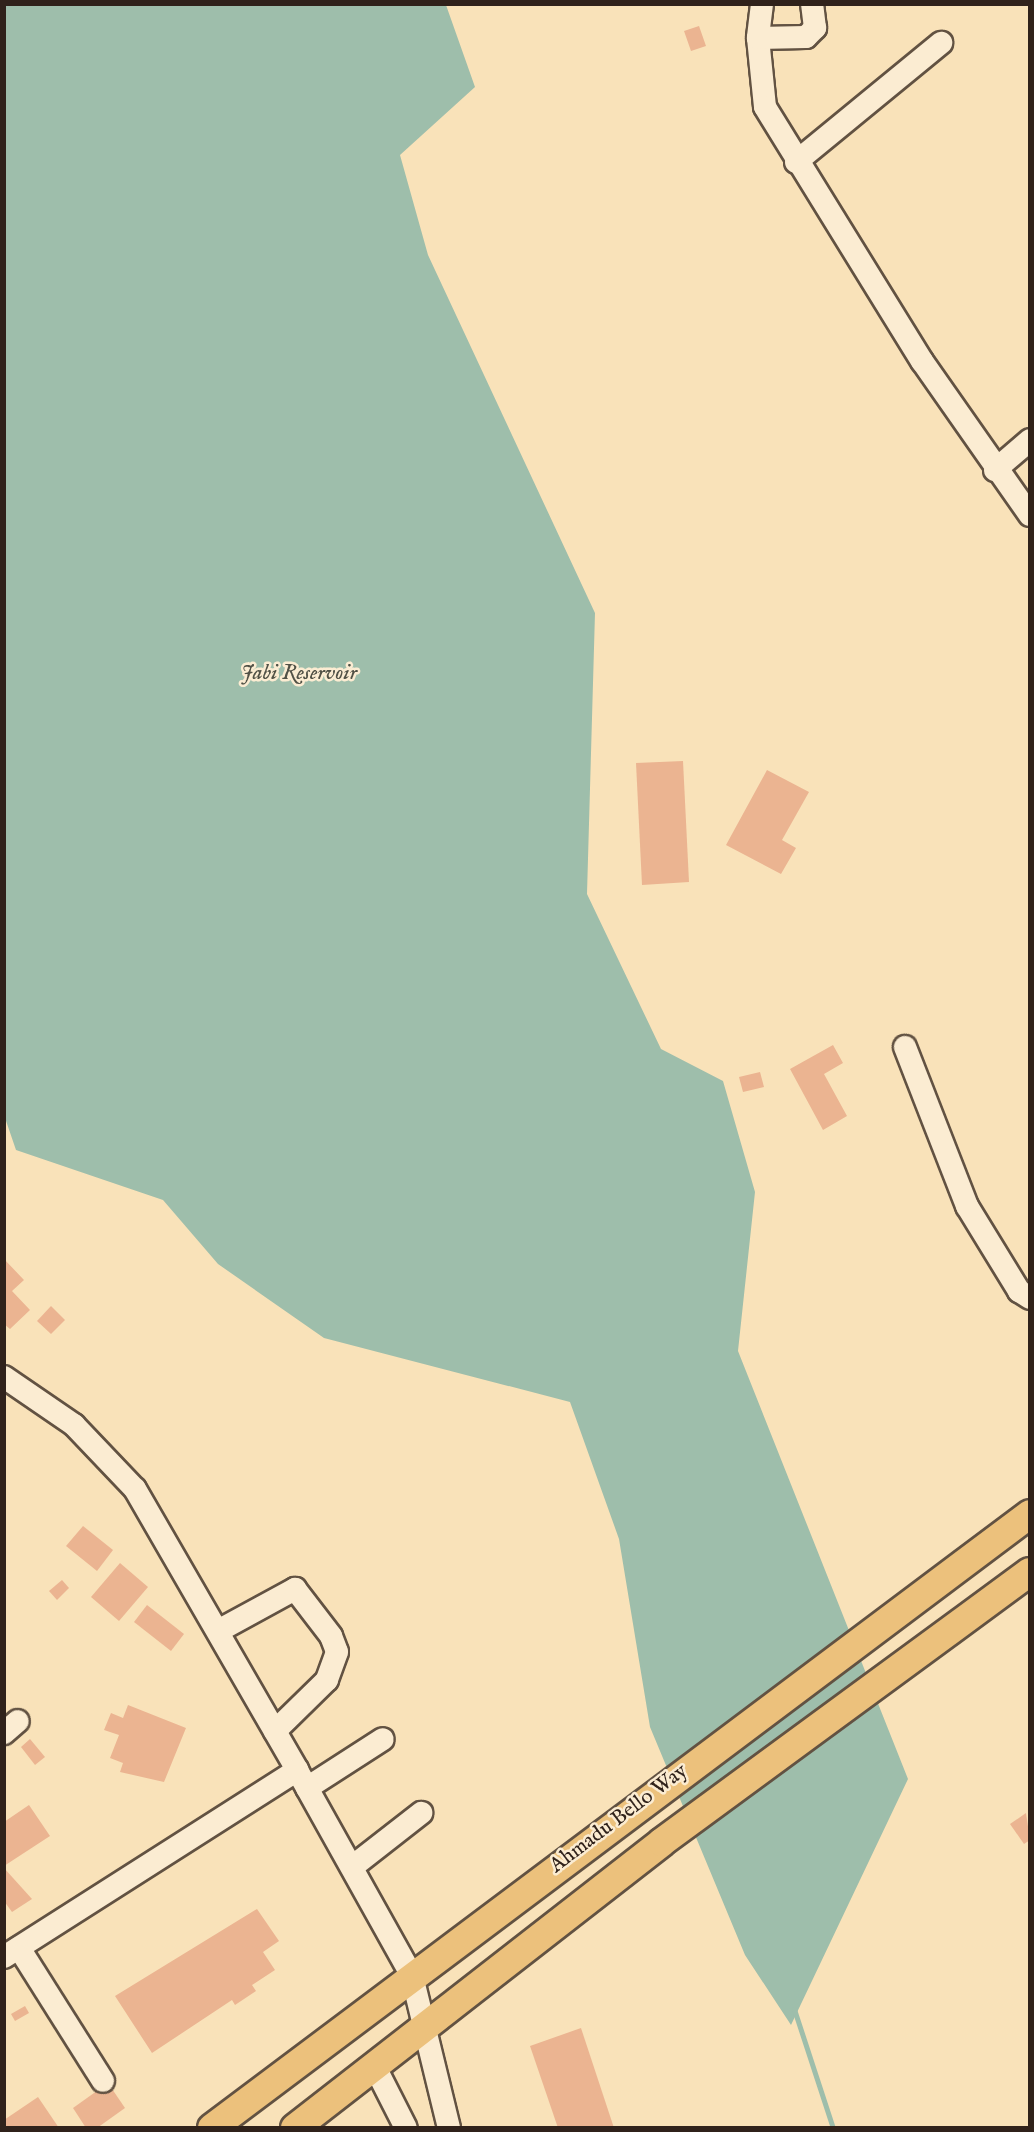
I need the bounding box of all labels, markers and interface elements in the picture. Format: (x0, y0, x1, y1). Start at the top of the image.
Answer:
water label: Jabi Reservoir (241, 661, 357, 687)
street label: Ahmadu Bello Way (545, 1759, 693, 1879)

